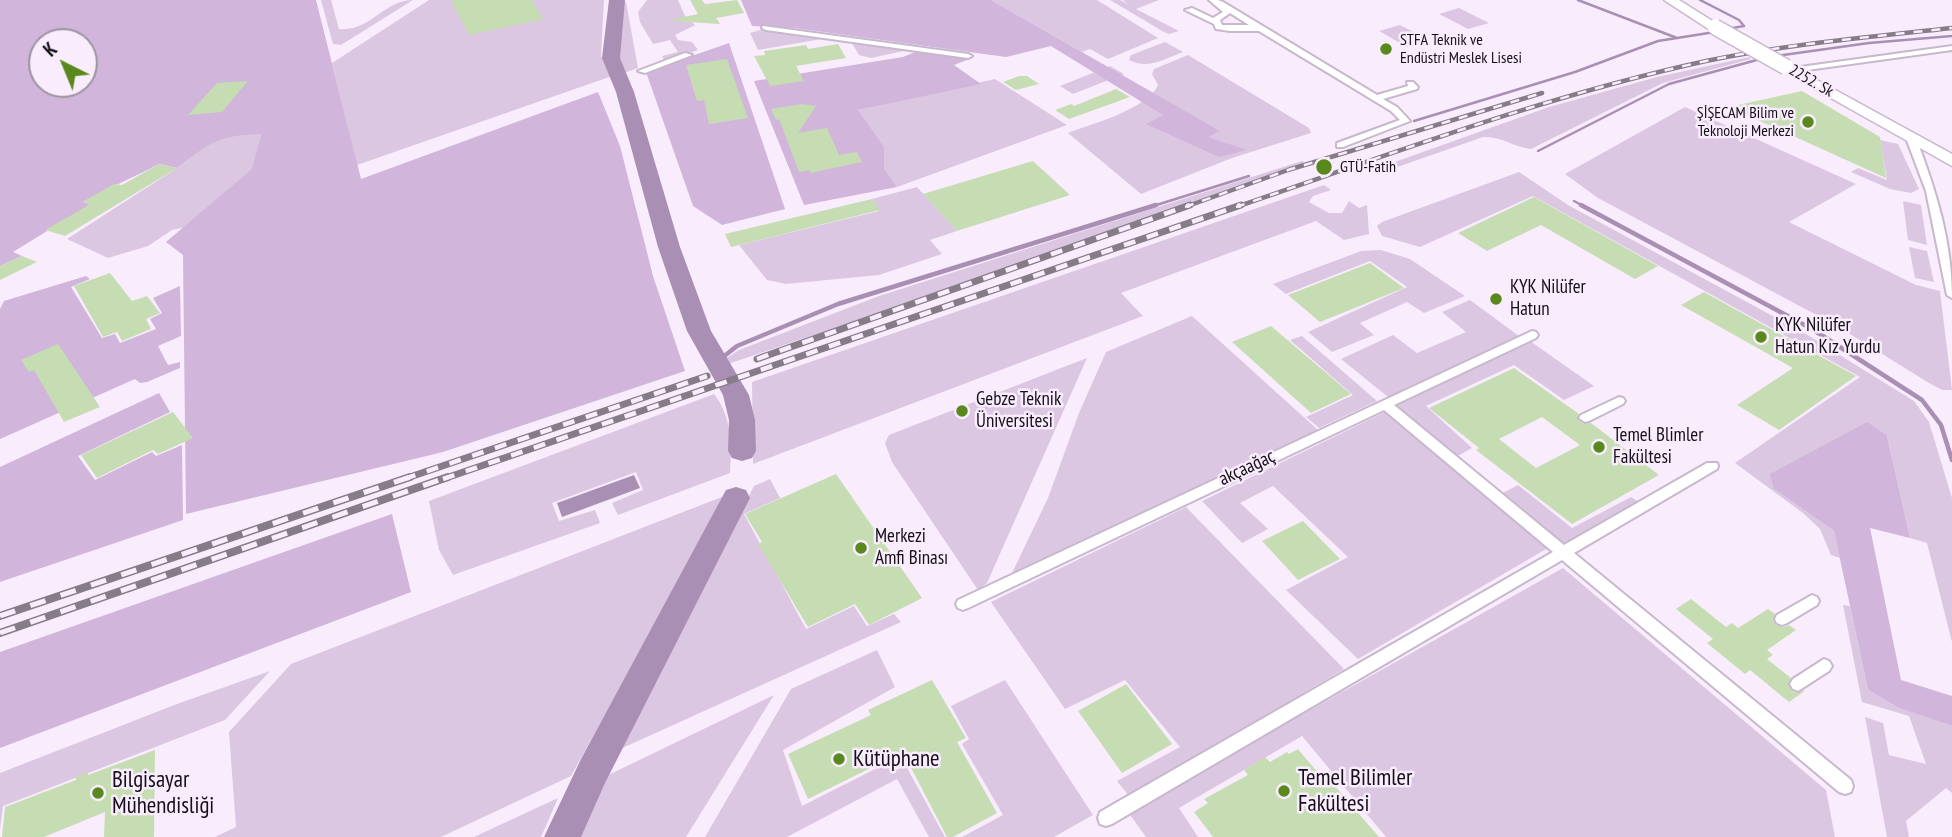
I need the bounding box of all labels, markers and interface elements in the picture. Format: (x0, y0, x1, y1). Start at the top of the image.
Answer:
north arrow (28, 28, 98, 98)
place label: STFA Teknik ve Endüstri Meslek Lisesi (1400, 30, 1522, 68)
text: K (38, 37, 62, 61)
marker: STFA Teknik ve Endüstri Meslek Lisesi (1378, 41, 1394, 57)
street label: 2252. Sk (1785, 61, 1837, 101)
place label: ŞİŞECAM Bilim ve Teknoloji Merkezi (1697, 103, 1794, 141)
marker: ŞİŞECAM Bilim ve Teknoloji Merkezi (1800, 114, 1816, 130)
marker: GTÜ-Fatih (1314, 157, 1334, 177)
place label: GTÜ-Fatih (1340, 157, 1396, 177)
place label: KYK Nilüfer Hatun (1510, 277, 1586, 321)
marker: KYK Nilüfer Hatun (1488, 291, 1504, 307)
place label: KYK Nilüfer Hatun Kız Yurdu (1775, 315, 1880, 359)
marker: KYK Nilüfer Hatun Kız Yurdu (1753, 329, 1769, 345)
place label: Gebze Teknik Üniversitesi (976, 389, 1061, 433)
marker: Gebze Teknik Üniversitesi (954, 403, 970, 419)
place label: Temel Blimler Fakültesi (1613, 425, 1703, 469)
marker: Temel Blimler Fakültesi (1591, 439, 1607, 455)
street label: akçaağaç (1215, 445, 1279, 491)
place label: Merkezi Amfi Binası (875, 526, 948, 570)
marker: Merkezi Amfi Binası (853, 540, 869, 556)
place label: Kütüphane (853, 745, 940, 773)
marker: Kütüphane (831, 751, 847, 767)
place label: Temel Bilimler Fakültesi (1298, 764, 1412, 818)
place label: Bilgisayar Mühendisliği (112, 766, 214, 820)
marker: Temel Bilimler Fakültesi (1276, 783, 1292, 799)
marker: Bilgisayar Mühendisliği (90, 785, 106, 801)

